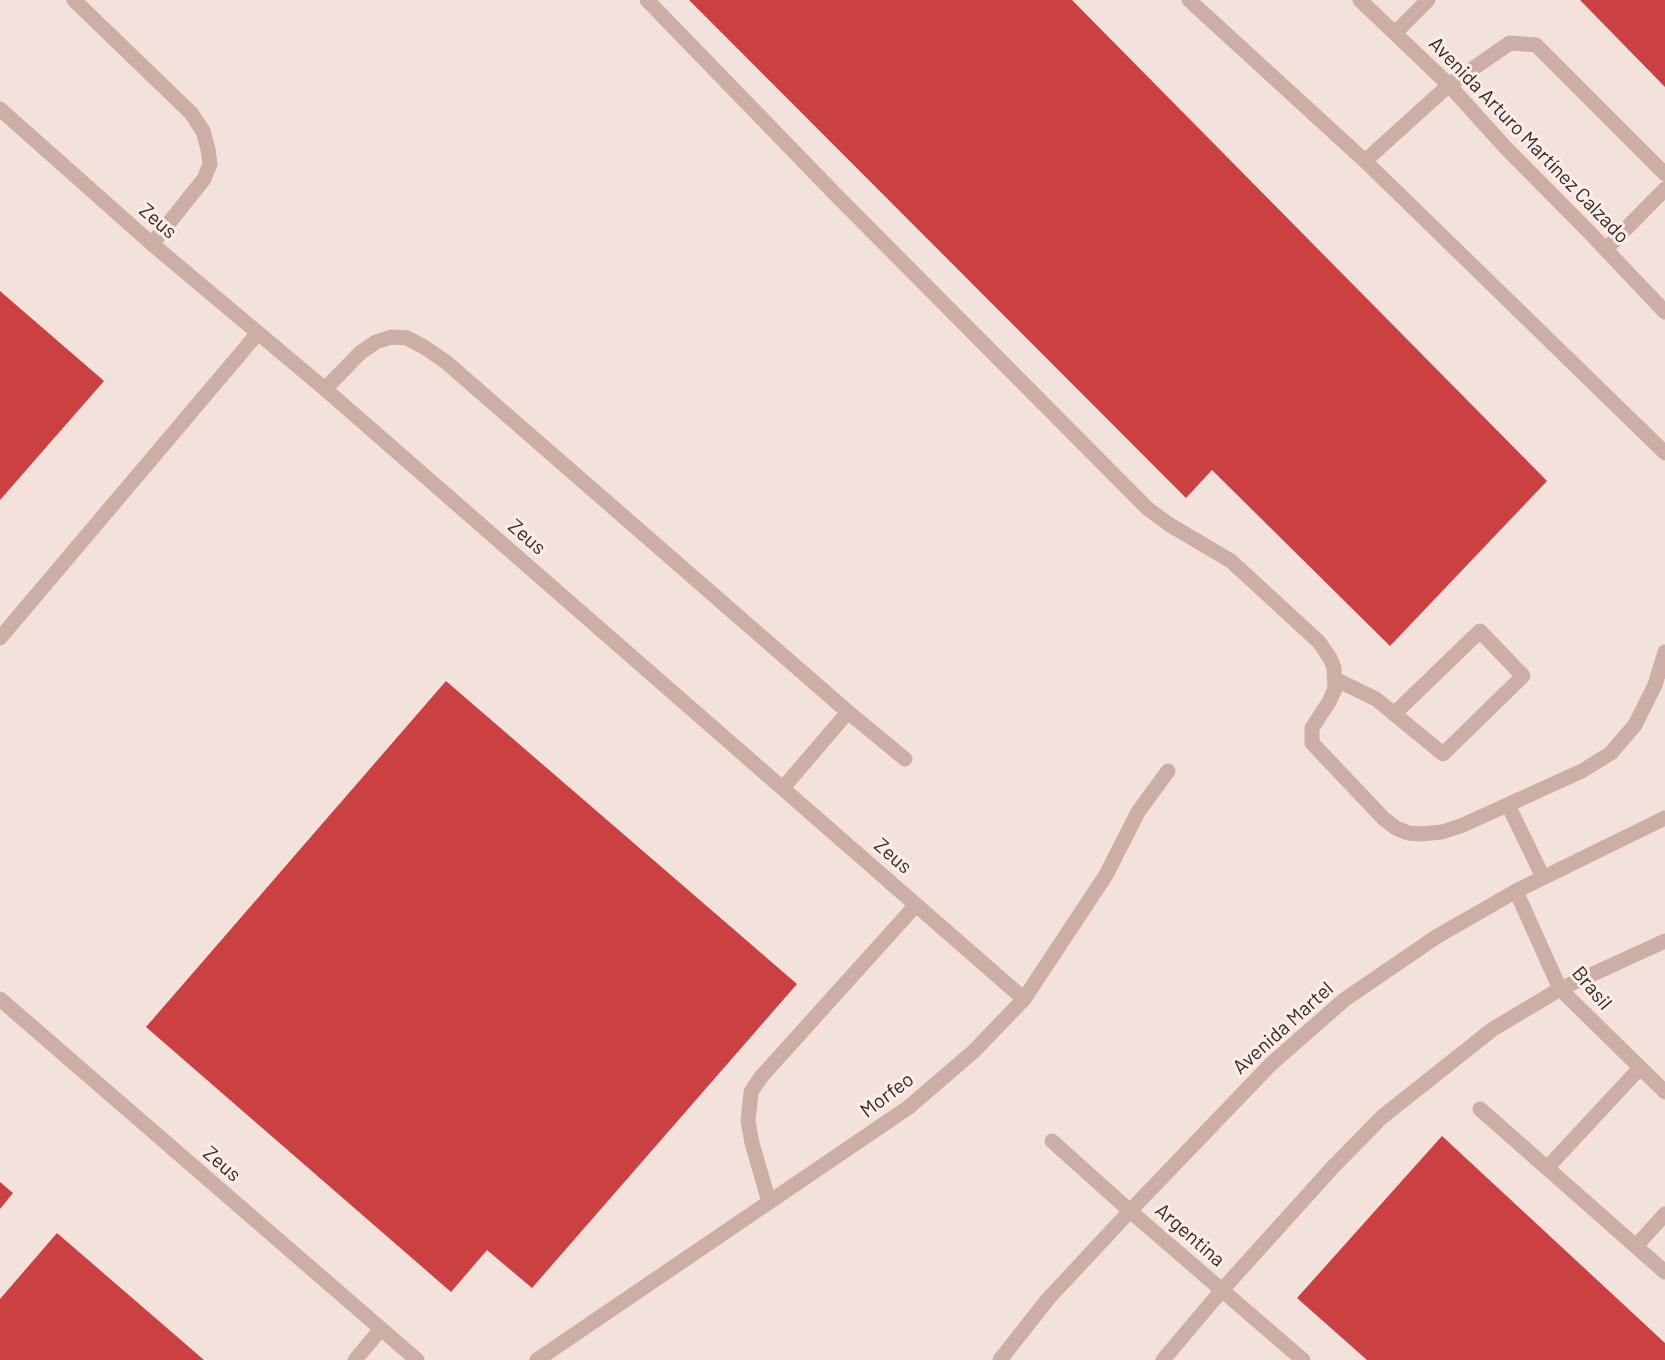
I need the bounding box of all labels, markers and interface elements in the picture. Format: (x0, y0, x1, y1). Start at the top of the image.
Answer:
street label: Avenida Arturo Martínez Calzado (1424, 32, 1634, 248)
street label: Zeus (134, 198, 182, 244)
street label: Zeus (503, 514, 551, 560)
street label: Zeus (869, 833, 917, 879)
street label: Brasil (1567, 961, 1617, 1015)
street label: Avenida Martel (1228, 977, 1338, 1079)
street label: Morfeo (856, 1067, 918, 1123)
street label: Zeus (198, 1141, 246, 1187)
street label: Argentina (1150, 1198, 1230, 1272)

